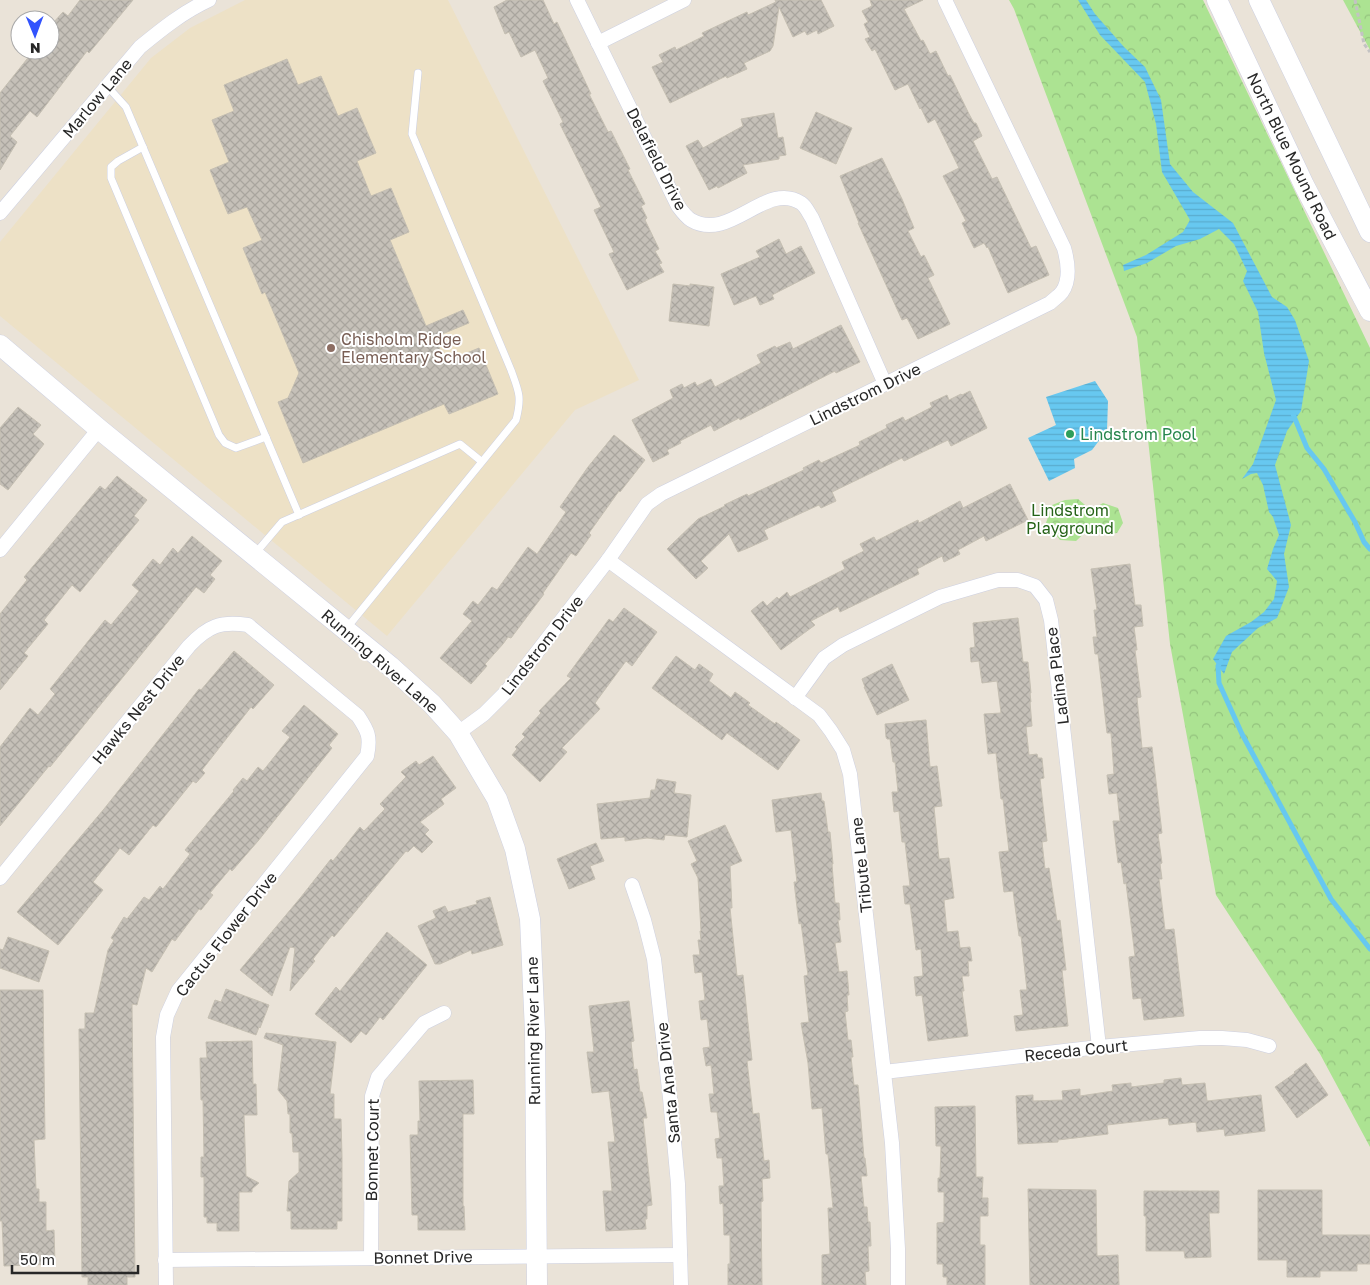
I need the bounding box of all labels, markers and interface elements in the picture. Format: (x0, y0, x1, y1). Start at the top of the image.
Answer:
north arrow (10, 10, 60, 60)
text: N (30, 40, 41, 57)
street label: Marlow Lane (58, 54, 136, 142)
street label: North Blue Mound Road (1243, 69, 1341, 243)
street label: Delafield Drive (623, 104, 691, 214)
place label: Chisholm Ridge Elementary School (341, 329, 486, 367)
marker: Chisholm Ridge Elementary School (325, 342, 337, 354)
street label: Lindstrom Drive (806, 358, 924, 430)
place label: Lindstrom Pool (1080, 424, 1196, 444)
marker: Lindstrom Pool (1064, 428, 1076, 440)
park label: Lindstrom Playground (1026, 500, 1114, 538)
street label: Lindstrom Drive (497, 591, 587, 699)
street label: Running River Lane (317, 605, 443, 717)
street label: Ladina Place (1041, 626, 1073, 726)
street label: Hawks Nest Drive (88, 650, 188, 768)
street label: Tribute Lane (846, 816, 876, 914)
street label: Cactus Flower Drive (171, 868, 281, 1000)
street label: Running River Lane (522, 957, 544, 1105)
street label: Santa Ana Drive (652, 1021, 684, 1145)
street label: Receda Court (1023, 1035, 1129, 1065)
street label: Bonnet Court (361, 1098, 383, 1202)
scale bar (12, 1242, 139, 1274)
street label: Bonnet Drive (373, 1246, 473, 1268)
text: 50 m (20, 1250, 55, 1268)

